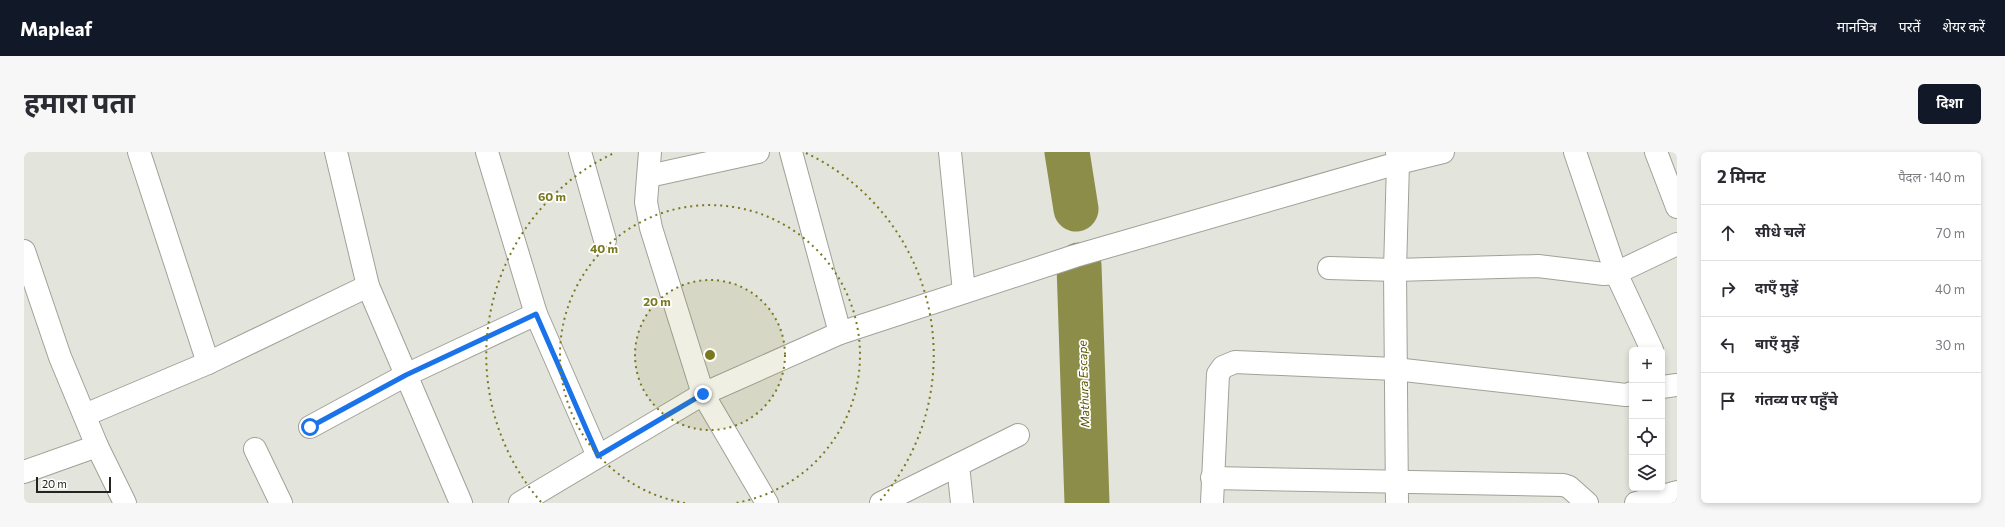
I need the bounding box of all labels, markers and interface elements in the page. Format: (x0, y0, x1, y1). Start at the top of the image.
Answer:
text: Mapleaf (20, 17, 92, 40)
text: मानचित्र (1837, 18, 1877, 35)
text: परतें (1899, 18, 1920, 35)
text: शेयर करें (1942, 18, 1985, 35)
button: दिशा (1918, 84, 1981, 124)
text: हमारा पता (24, 85, 135, 119)
text: 2 मिनट (1717, 166, 1766, 187)
text: पैदल · 140 m (1898, 169, 1965, 185)
text: 60 m (538, 189, 566, 203)
icon: ahead (1717, 222, 1739, 244)
text: सीधे चलें (1755, 222, 1805, 240)
text: 70 m (1936, 225, 1965, 241)
text: 40 m (590, 241, 618, 255)
icon: right (1717, 278, 1739, 300)
text: दाएँ मुड़ें (1755, 278, 1798, 296)
text: 40 m (1935, 281, 1965, 297)
text: 20 m (643, 294, 671, 308)
icon: left (1717, 334, 1739, 356)
text: बाएँ मुड़ें (1755, 334, 1799, 352)
text: 30 m (1935, 337, 1965, 353)
water label: Mathura Escape (1074, 339, 1092, 428)
map controls (1629, 347, 1665, 491)
button: + (1629, 347, 1665, 383)
centre of rings (703, 348, 717, 362)
button: − (1629, 383, 1665, 419)
route end (694, 385, 712, 403)
icon: arrive (1717, 390, 1739, 412)
text: गंतव्य पर पहुँचे (1755, 390, 1838, 408)
route start (301, 418, 319, 436)
button: locate (1629, 419, 1665, 455)
button: layers (1629, 455, 1665, 491)
scale bar (36, 475, 111, 494)
text: 20 m (42, 477, 67, 490)

